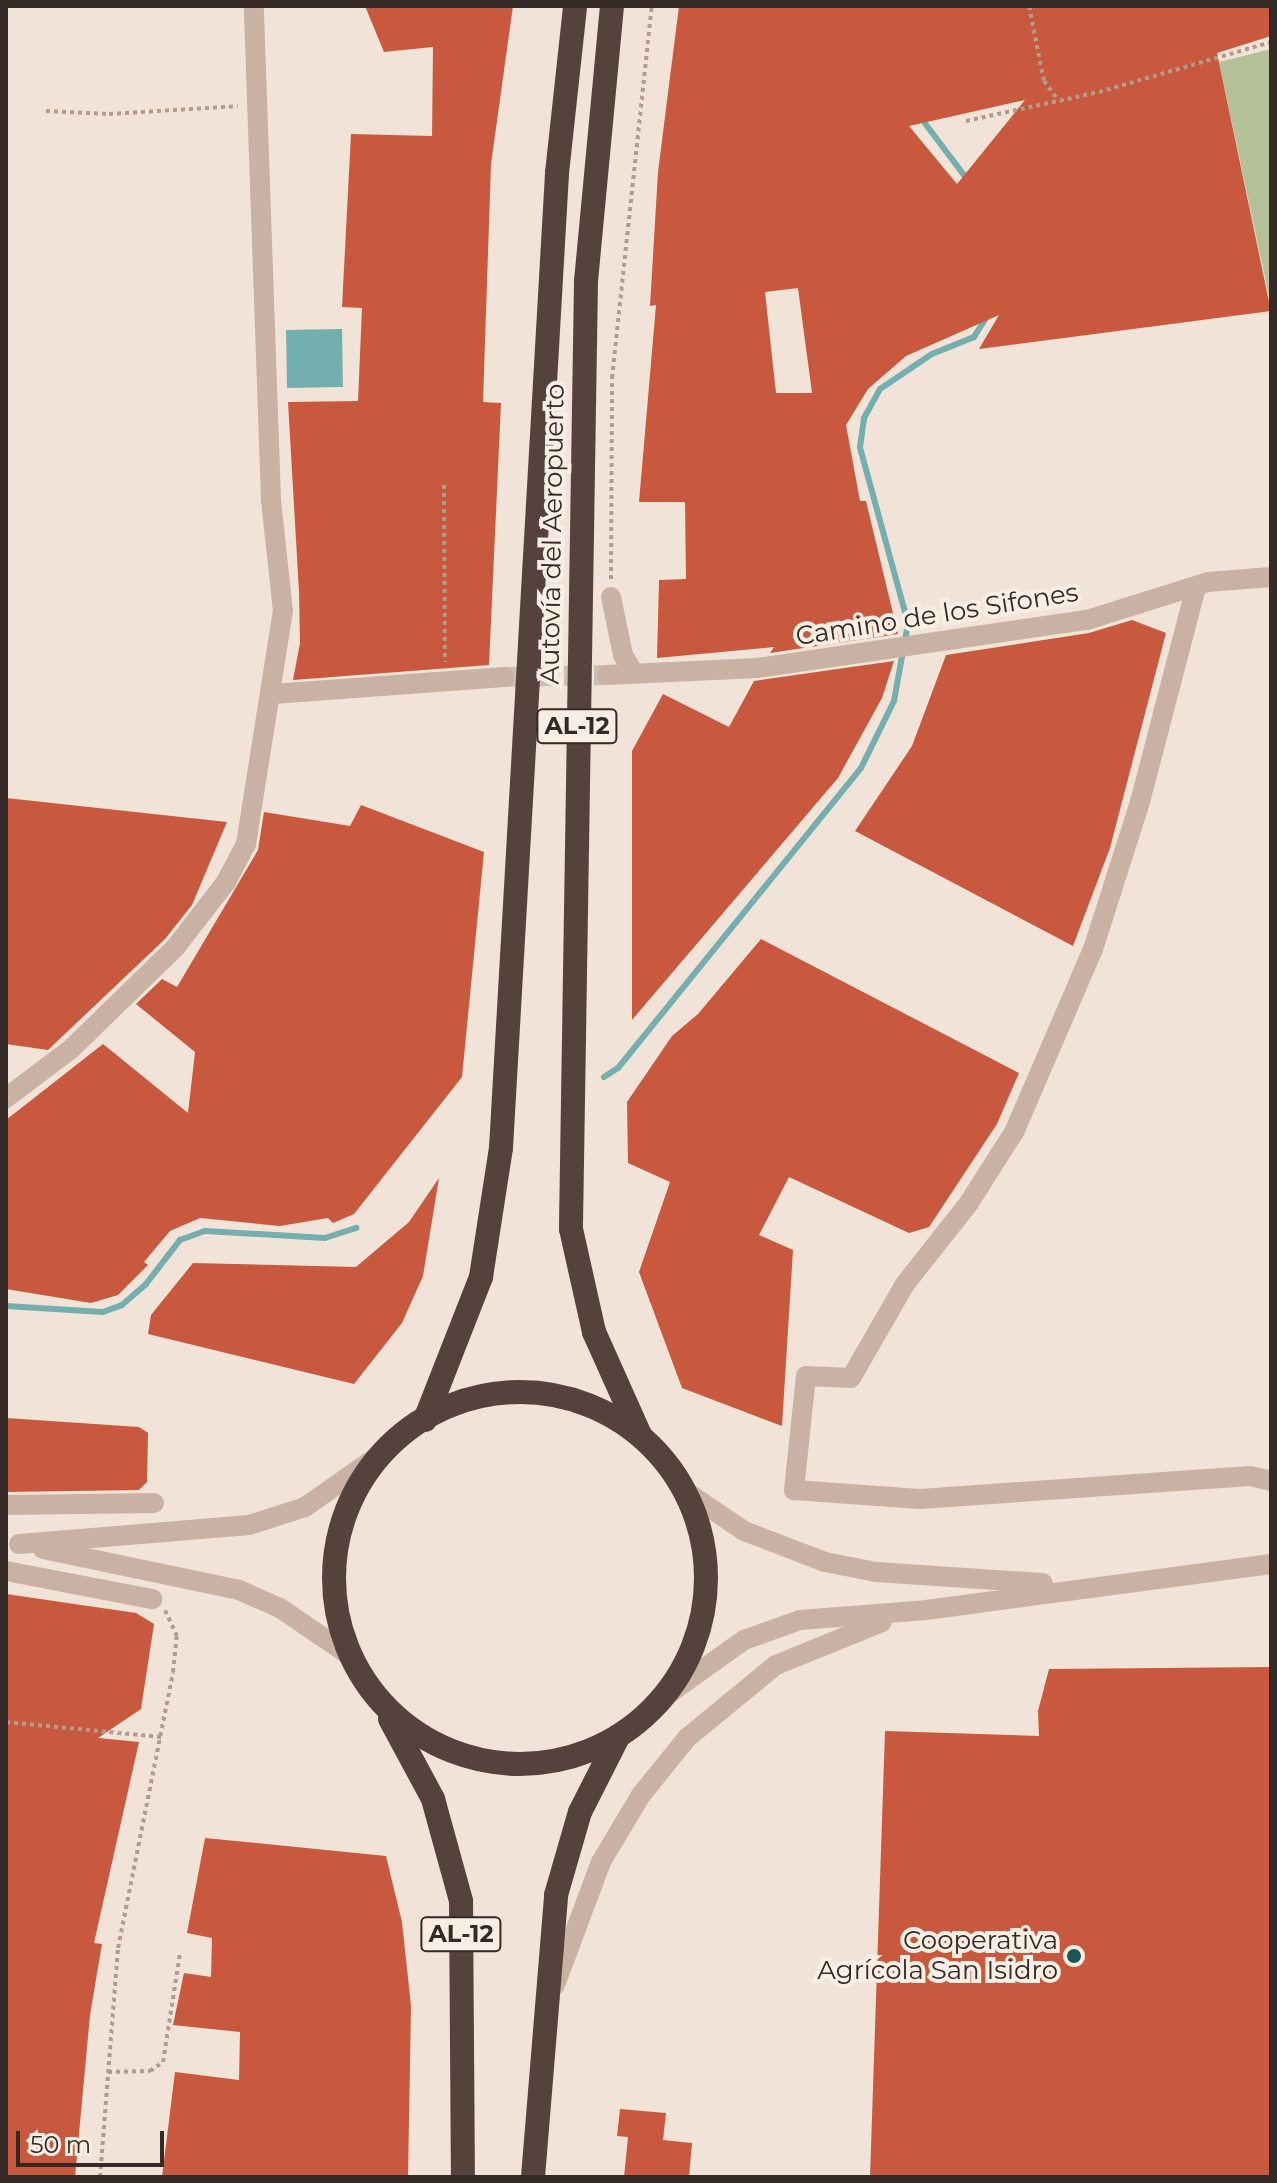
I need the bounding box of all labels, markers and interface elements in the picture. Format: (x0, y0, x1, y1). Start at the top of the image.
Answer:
street label: Autovía del Aeropuerto (535, 383, 571, 685)
street label: Camino de los Sifones (794, 577, 1080, 653)
road number: AL-12 (535, 706, 619, 746)
road number: AL-12 (419, 1914, 503, 1954)
place label: Cooperativa Agrícola San Isidro (817, 1925, 1058, 1986)
marker: Cooperativa Agrícola San Isidro (1065, 1947, 1083, 1965)
scale bar (20, 2115, 168, 2165)
text: 50 m (30, 2130, 91, 2159)

